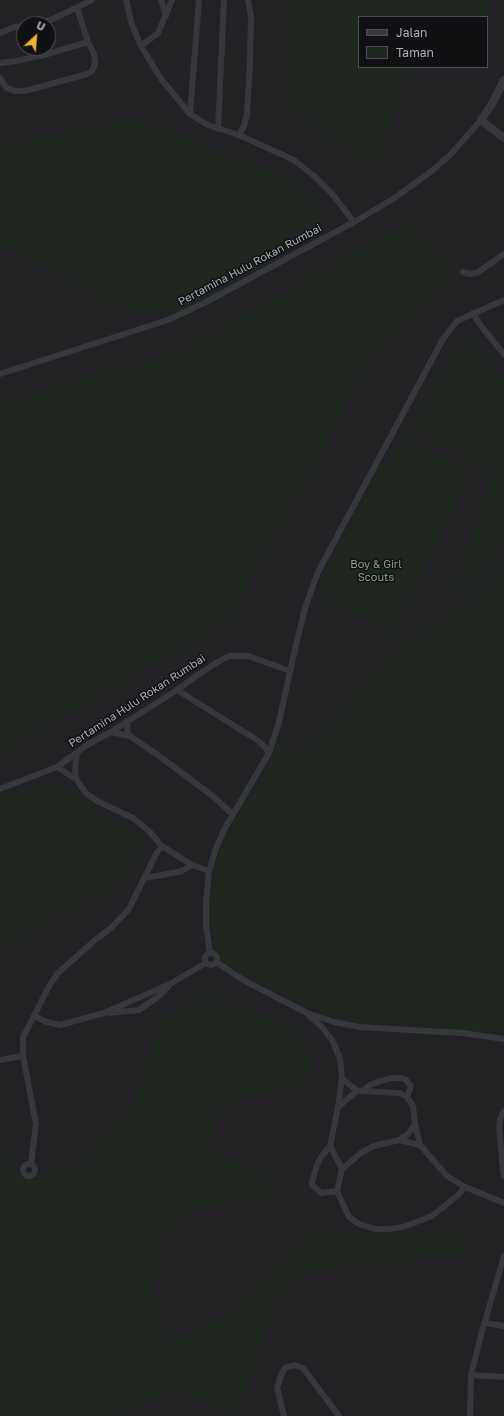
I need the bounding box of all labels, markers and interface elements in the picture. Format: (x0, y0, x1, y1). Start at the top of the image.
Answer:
north arrow (16, 16, 56, 56)
legend (358, 16, 488, 68)
text: U (35, 18, 47, 33)
text: Jalan (396, 25, 427, 40)
text: Taman (396, 45, 434, 60)
street label: Pertamina Hulu Rokan Rumbai (176, 222, 324, 308)
park label: Boy & Girl Scouts (350, 558, 402, 584)
street label: Pertamina Hulu Rokan Rumbai (66, 652, 208, 750)

